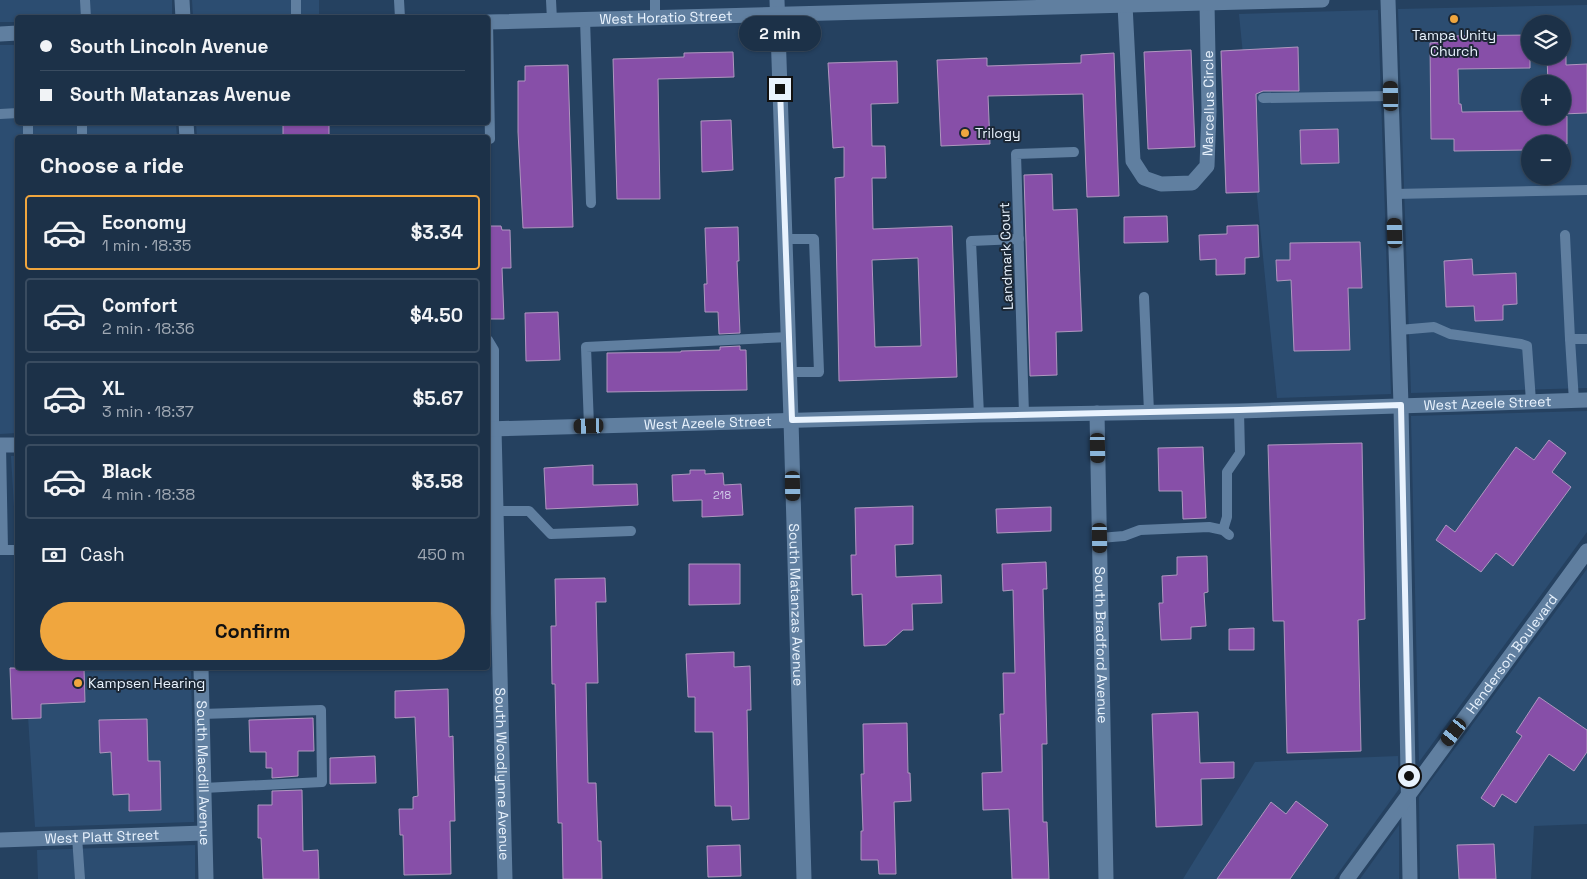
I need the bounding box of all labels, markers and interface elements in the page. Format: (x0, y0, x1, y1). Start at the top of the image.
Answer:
street label: West Horatio Street (599, 7, 733, 28)
marker: Tampa Unity Church (1448, 13, 1460, 25)
map controls (1521, 15, 1571, 185)
button: layers (1521, 15, 1571, 65)
callout: 2 min (739, 17, 821, 52)
text: 2 min (759, 23, 801, 44)
place label: Tampa Unity Church (1412, 26, 1496, 60)
text: South Lincoln Avenue (70, 34, 268, 59)
street label: Marcellus Circle (1198, 50, 1218, 156)
button: + (1521, 75, 1571, 125)
route end (769, 78, 791, 100)
car (1383, 81, 1398, 111)
text: South Matanzas Avenue (70, 82, 291, 107)
place label: Trilogy (975, 124, 1021, 142)
marker: Trilogy (959, 127, 971, 139)
button: − (1521, 135, 1571, 185)
text: Choose a ride (40, 151, 184, 179)
street label: Landmark Court (995, 202, 1017, 310)
icon: car (42, 210, 87, 255)
text: Economy (102, 210, 186, 235)
car (1386, 218, 1403, 248)
text: $3.34 (411, 220, 463, 245)
text: 1 min · 18:35 (102, 235, 191, 256)
icon: car (42, 293, 87, 338)
text: Comfort (102, 293, 178, 318)
text: $4.50 (410, 303, 463, 328)
text: 2 min · 18:36 (102, 318, 195, 339)
icon: car (42, 376, 87, 421)
text: XL (102, 376, 125, 401)
text: $5.67 (413, 386, 463, 411)
street label: West Azeele Street (1423, 392, 1552, 414)
text: 3 min · 18:37 (102, 401, 194, 422)
street label: West Azeele Street (644, 412, 772, 434)
car (573, 418, 604, 434)
car (1090, 433, 1105, 463)
icon: car (42, 459, 87, 504)
text: Black (102, 459, 152, 484)
text: $3.58 (411, 469, 463, 494)
car (785, 471, 800, 501)
text: 4 min · 18:38 (102, 484, 195, 505)
house number: 218 (713, 488, 731, 502)
street label: South Matanzas Avenue (785, 523, 808, 686)
car (1092, 523, 1107, 553)
icon: cash (40, 541, 68, 569)
text: Cash (80, 542, 125, 567)
text: 450 m (417, 544, 465, 565)
street label: South Bradford Avenue (1091, 566, 1112, 724)
street label: Henderson Boulevard (1462, 590, 1562, 717)
button: Confirm (40, 602, 465, 660)
place label: Kampsen Hearing (88, 674, 205, 692)
marker: Kampsen Hearing (72, 677, 84, 689)
street label: South Woodlynne Avenue (491, 687, 514, 861)
street label: South Macdill Avenue (193, 700, 214, 846)
car (1438, 716, 1469, 748)
route start (1398, 765, 1420, 787)
street label: West Platt Street (44, 826, 160, 847)

